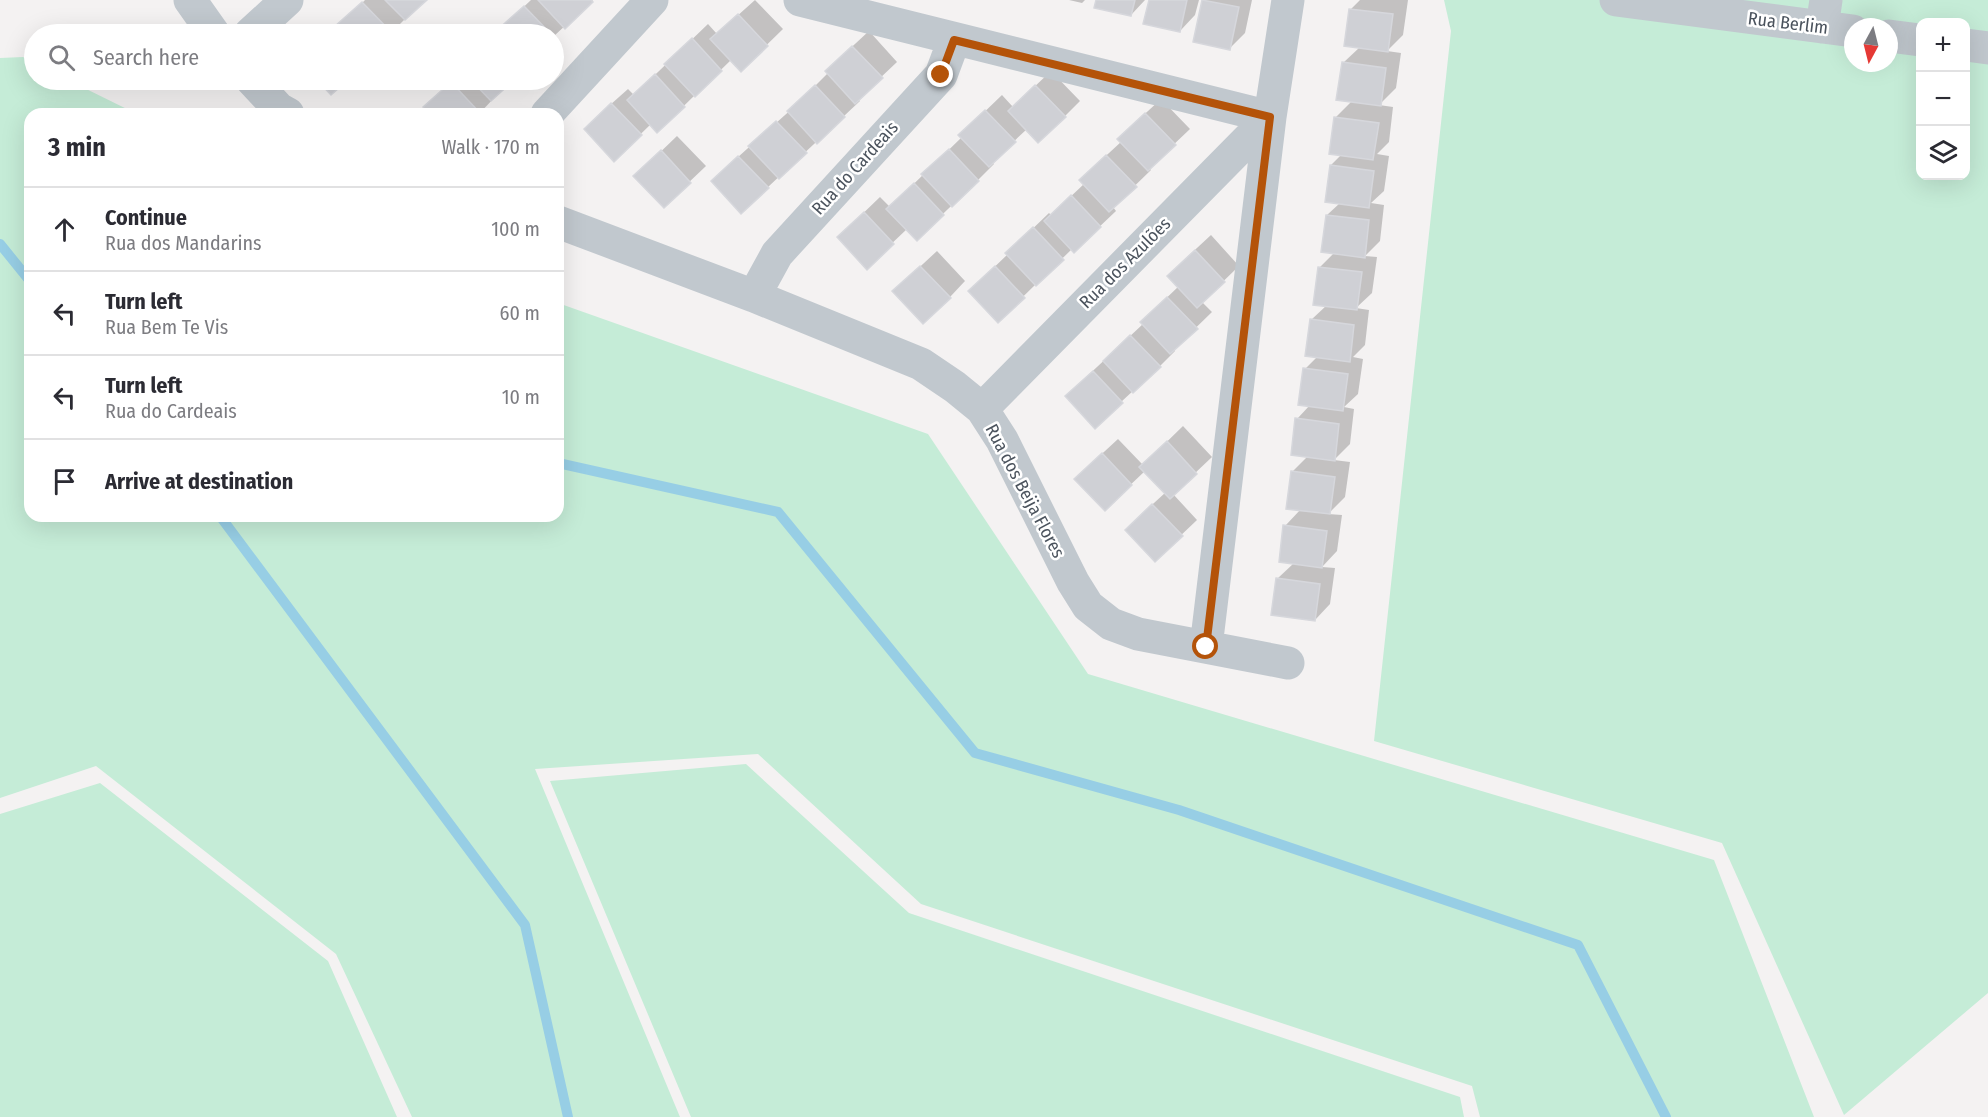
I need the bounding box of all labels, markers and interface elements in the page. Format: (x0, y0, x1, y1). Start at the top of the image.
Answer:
street label: Rua Berlim (1747, 7, 1829, 39)
north arrow (1844, 18, 1898, 72)
map controls (1916, 18, 1970, 180)
button: + (1916, 18, 1970, 72)
search box (24, 24, 564, 90)
icon: search (45, 41, 78, 74)
text: Search here (93, 44, 199, 71)
route end (927, 61, 953, 87)
button: − (1916, 72, 1970, 126)
street label: Rua do Cardeais (807, 116, 903, 219)
button: layers (1916, 126, 1970, 180)
text: 3 min (48, 132, 106, 163)
text: Walk · 170 m (442, 135, 540, 159)
text: Continue (105, 204, 187, 231)
icon: ahead (48, 213, 81, 246)
street label: Rua dos Azulões (1075, 213, 1175, 313)
text: 100 m (491, 217, 540, 241)
text: Rua dos Mandarins (105, 231, 262, 255)
text: Turn left (105, 288, 183, 315)
icon: left (48, 297, 81, 330)
text: 60 m (500, 301, 540, 325)
text: Rua Bem Te Vis (105, 315, 228, 339)
text: Turn left (105, 372, 183, 399)
icon: left (48, 381, 81, 414)
text: 10 m (502, 385, 540, 409)
text: Rua do Cardeais (105, 399, 237, 423)
street label: Rua dos Beija Flores (980, 420, 1070, 562)
icon: arrive (48, 465, 81, 498)
text: Arrive at destination (105, 468, 293, 495)
route start (1192, 633, 1218, 659)

